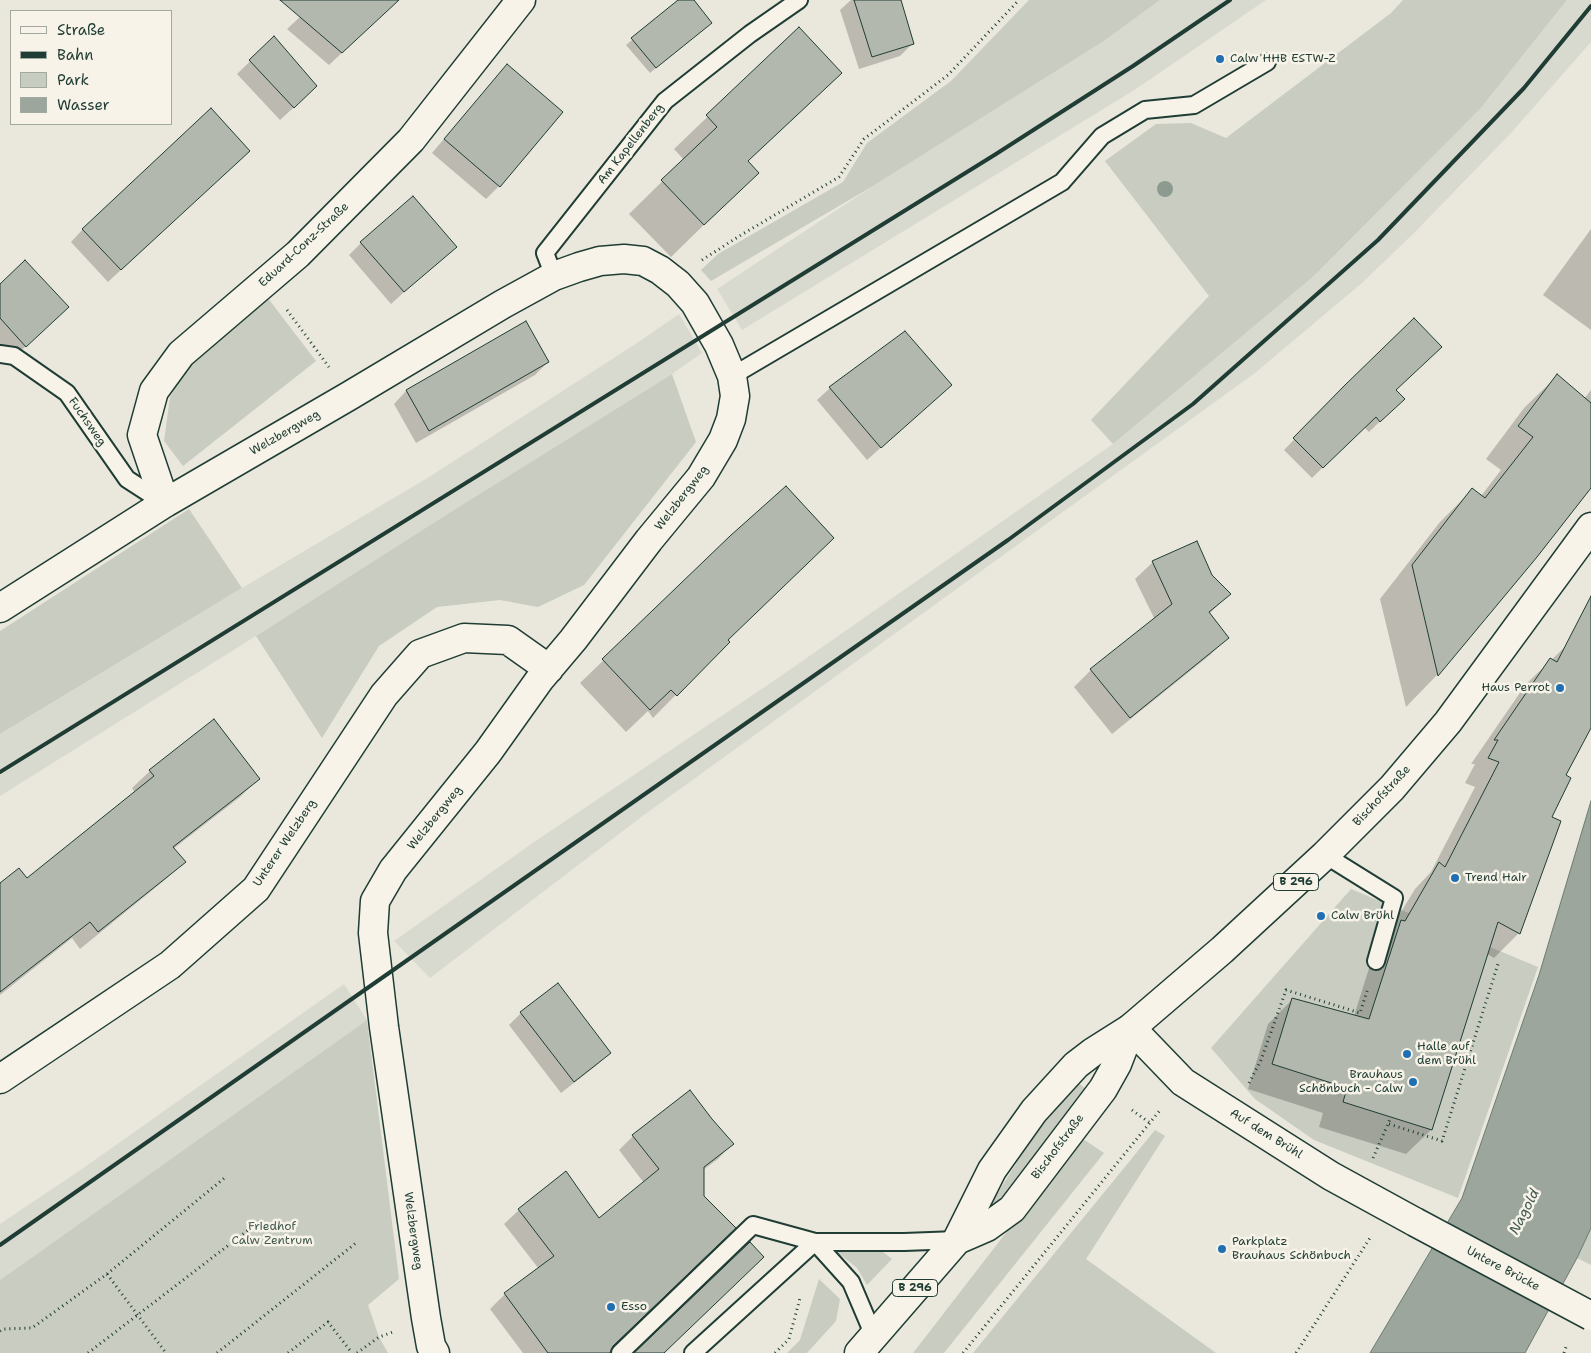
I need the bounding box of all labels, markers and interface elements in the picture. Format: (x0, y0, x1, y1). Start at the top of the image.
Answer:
legend (10, 10, 172, 125)
text: Straße (57, 20, 105, 40)
text: Bahn (57, 45, 93, 65)
place label: Calw HHB ESTW-Z (1230, 52, 1336, 66)
marker: Calw HHB ESTW-Z (1214, 53, 1226, 65)
text: Park (57, 70, 89, 90)
text: Wasser (57, 95, 110, 115)
street label: Am Kapellenberg (595, 101, 667, 187)
street label: Eduard-Conz-Straße (256, 200, 352, 290)
street label: Fuchsweg (65, 395, 109, 449)
street label: Welzbergweg (247, 407, 323, 459)
street label: Welzbergweg (652, 463, 712, 533)
place label: Haus Perrot (1481, 681, 1550, 695)
marker: Haus Perrot (1554, 682, 1566, 694)
street label: Bischofstraße (1350, 763, 1414, 829)
street label: Welzbergweg (405, 783, 465, 853)
street label: Unterer Welzberg (250, 797, 320, 889)
place label: Trend Hair (1465, 871, 1527, 885)
marker: Trend Hair (1449, 872, 1461, 884)
road number: B 296 (1274, 874, 1318, 890)
place label: Calw Brühl (1331, 909, 1394, 923)
marker: Calw Brühl (1315, 910, 1327, 922)
place label: Halle auf dem Brühl (1417, 1040, 1476, 1068)
marker: Halle auf dem Brühl (1401, 1048, 1413, 1060)
place label: Brauhaus Schönbuch - Calw (1299, 1068, 1403, 1096)
marker: Brauhaus Schönbuch - Calw (1407, 1076, 1419, 1088)
street label: Auf dem Brühl (1227, 1106, 1305, 1162)
street label: Bischofstraße (1029, 1111, 1087, 1183)
water label: Nagold (1506, 1186, 1544, 1238)
street label: Welzbergweg (400, 1191, 426, 1271)
park label: Friedhof Calw Zentrum (232, 1220, 312, 1248)
place label: Parkplatz Brauhaus Schönbuch (1232, 1235, 1351, 1263)
marker: Parkplatz Brauhaus Schönbuch (1216, 1243, 1228, 1255)
street label: Untere Brücke (1464, 1244, 1542, 1294)
road number: B 296 (892, 1280, 938, 1296)
place label: Esso (621, 1300, 647, 1314)
marker: Esso (605, 1301, 617, 1313)

